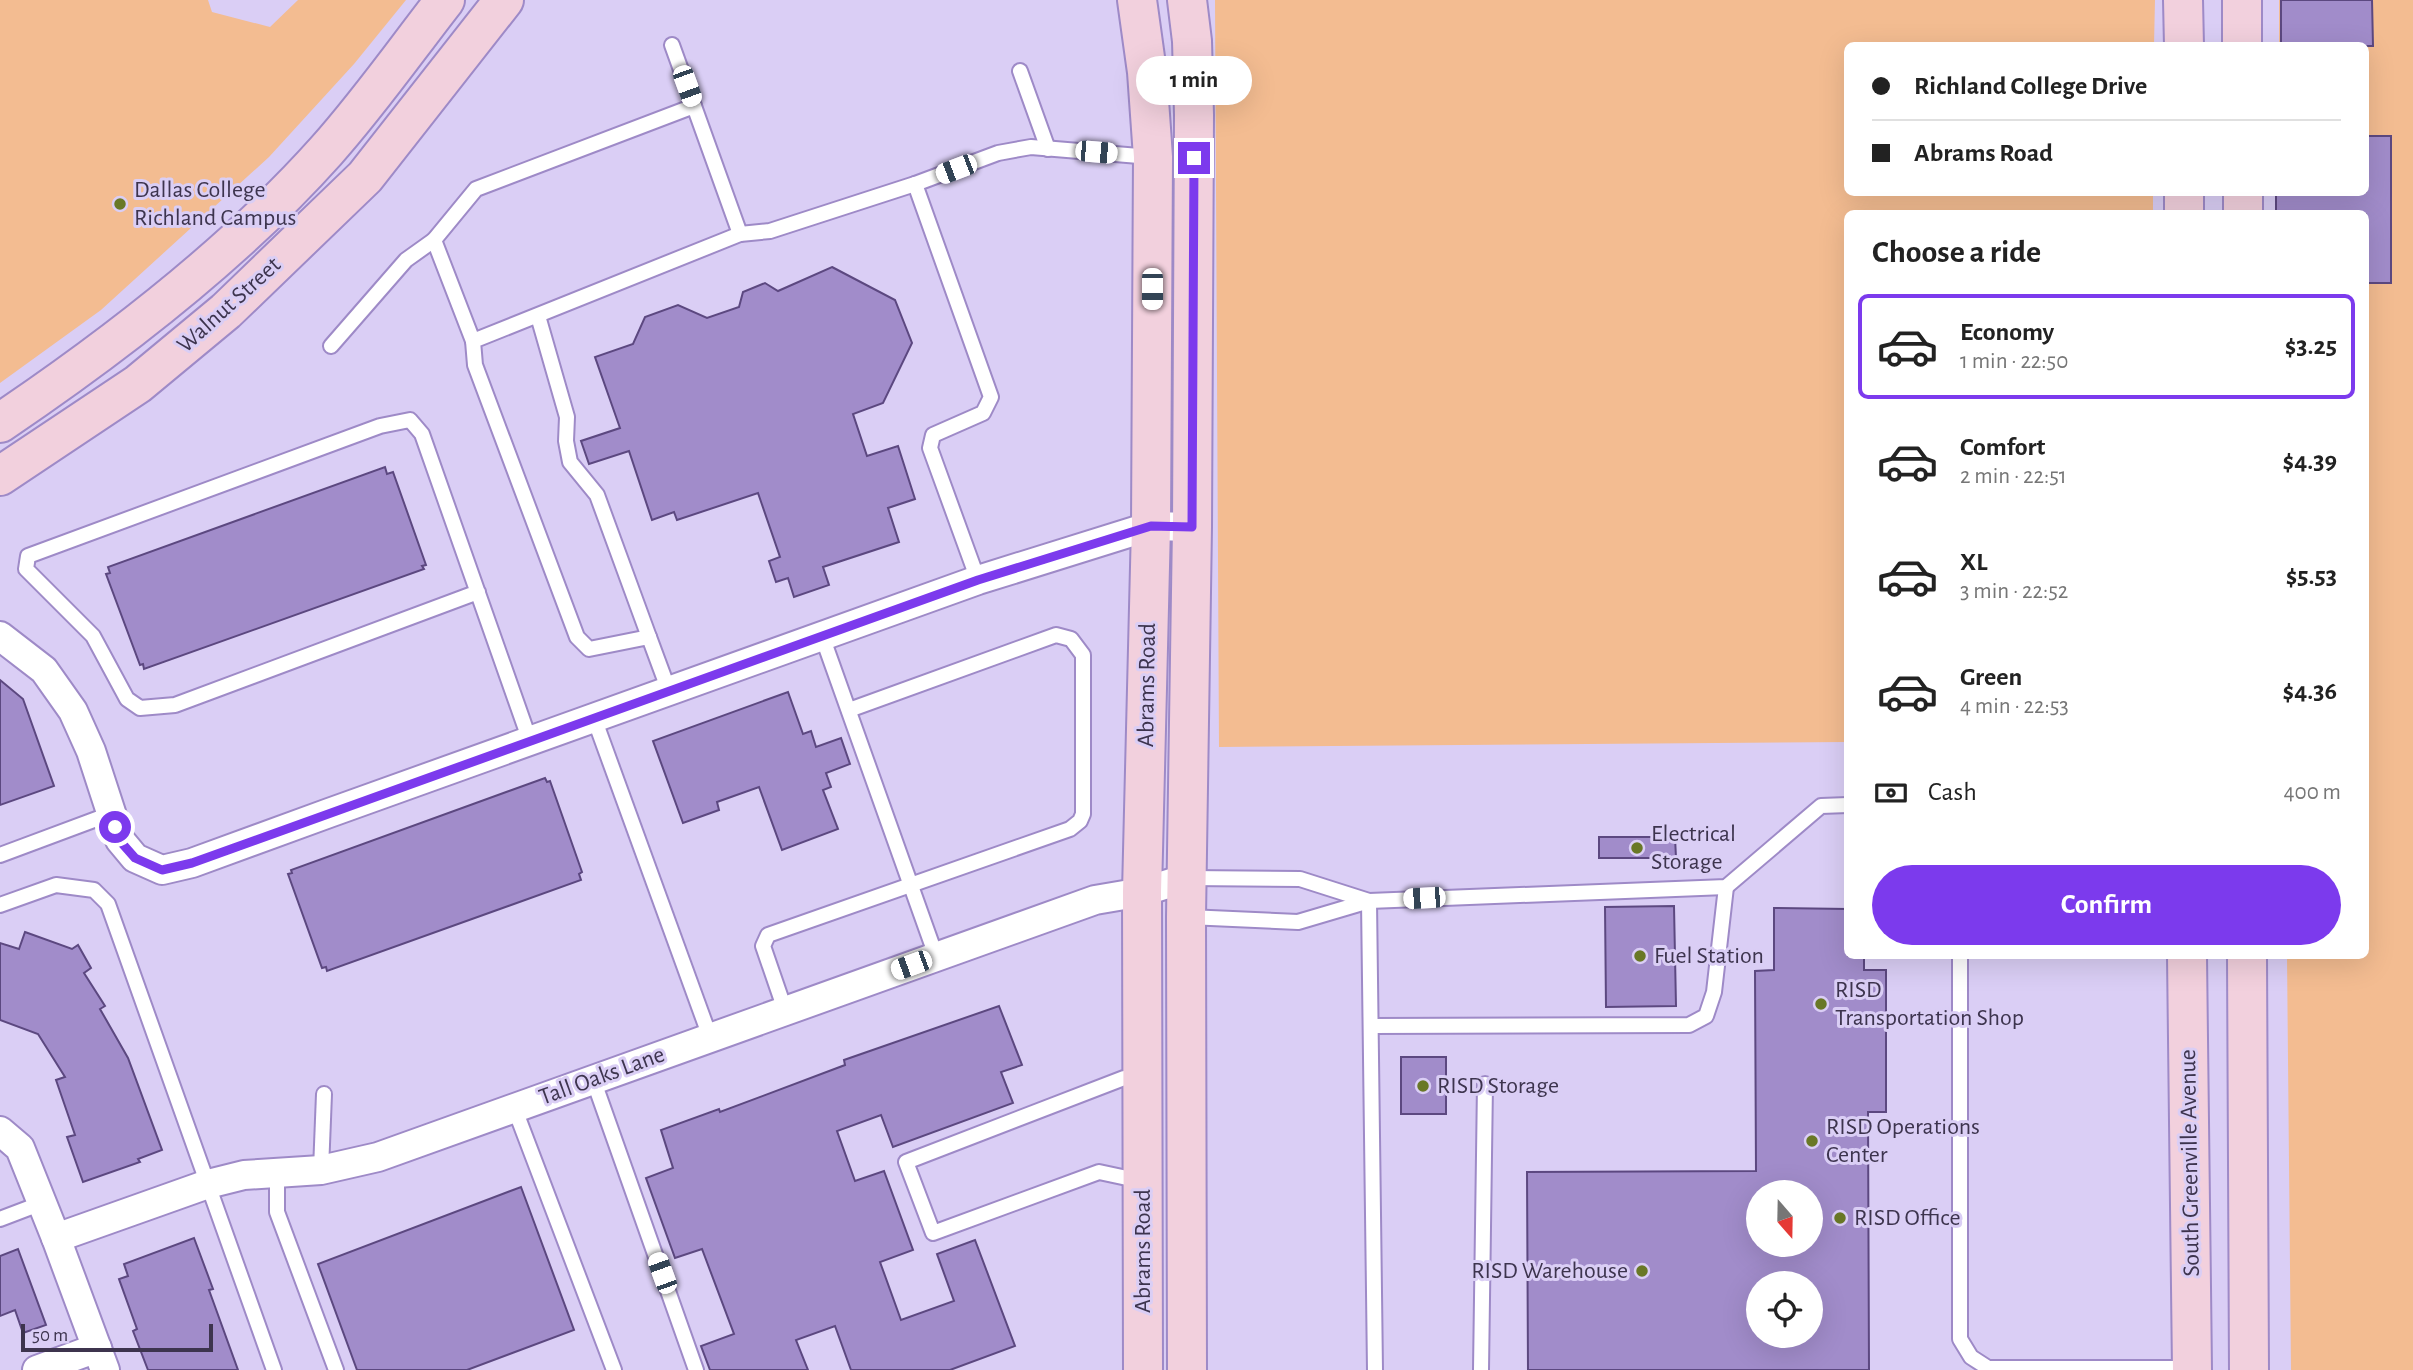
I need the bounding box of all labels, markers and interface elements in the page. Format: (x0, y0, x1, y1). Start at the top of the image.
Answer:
callout: 1 min (1136, 57, 1252, 106)
car (670, 63, 705, 109)
text: 1 min (1170, 69, 1218, 92)
text: Richland College Drive (1914, 73, 2147, 99)
car (1075, 140, 1118, 164)
text: Abrams Road (1914, 140, 2053, 166)
route end (1178, 142, 1210, 174)
car (933, 152, 980, 186)
place label: Dallas College Richland Campus (134, 178, 296, 230)
marker: Dallas College Richland Campus (112, 196, 128, 212)
text: Choose a ride (1872, 236, 2041, 268)
street label: Walnut Street (173, 252, 286, 357)
car (1142, 268, 1163, 310)
icon: car (1876, 315, 1939, 378)
text: Economy (1960, 319, 2054, 345)
text: $3.25 (2285, 333, 2337, 359)
text: 1 min · 22:50 (1960, 350, 2068, 373)
icon: car (1876, 430, 1939, 493)
text: Comfort (1960, 434, 2045, 460)
text: $4.39 (2283, 448, 2337, 474)
text: 2 min · 22:51 (1960, 465, 2067, 488)
icon: car (1876, 545, 1939, 608)
text: XL (1960, 549, 1987, 575)
text: $5.53 (2286, 563, 2337, 589)
text: 3 min · 22:52 (1960, 580, 2068, 603)
street label: Abrams Road (1134, 623, 1160, 747)
icon: car (1876, 660, 1939, 723)
text: Green (1960, 664, 2022, 690)
text: $4.36 (2283, 678, 2337, 704)
text: 4 min · 22:53 (1960, 695, 2069, 718)
icon: cash (1872, 774, 1910, 812)
text: Cash (1928, 779, 1977, 805)
text: 400 m (2283, 781, 2341, 804)
route start (99, 811, 131, 843)
place label: Electrical Storage (1651, 822, 1736, 874)
marker: Electrical Storage (1629, 840, 1645, 856)
button: Confirm (1872, 865, 2341, 945)
car (1403, 886, 1446, 910)
place label: Fuel Station (1654, 944, 1764, 968)
car (888, 948, 935, 982)
marker: Fuel Station (1632, 948, 1648, 964)
place label: RISD Transportation Shop (1835, 978, 2024, 1030)
marker: RISD Transportation Shop (1813, 996, 1829, 1012)
street label: Tall Oaks Lane (536, 1042, 668, 1110)
street label: South Greenville Avenue (2176, 1049, 2204, 1277)
place label: RISD Storage (1437, 1074, 1559, 1098)
marker: RISD Storage (1415, 1078, 1431, 1094)
place label: RISD Operations Center (1826, 1115, 1980, 1167)
marker: RISD Operations Center (1804, 1133, 1820, 1149)
north arrow (1746, 1180, 1824, 1256)
map controls (1746, 1180, 1823, 1348)
street label: Abrams Road (1131, 1189, 1155, 1313)
place label: RISD Office (1854, 1206, 1961, 1230)
marker: RISD Office (1832, 1210, 1848, 1226)
car (645, 1250, 680, 1296)
place label: RISD Warehouse (1471, 1259, 1628, 1283)
marker: RISD Warehouse (1634, 1263, 1650, 1279)
button: locate (1746, 1271, 1823, 1348)
scale bar (21, 1321, 214, 1353)
text: 50 m (32, 1326, 68, 1345)

